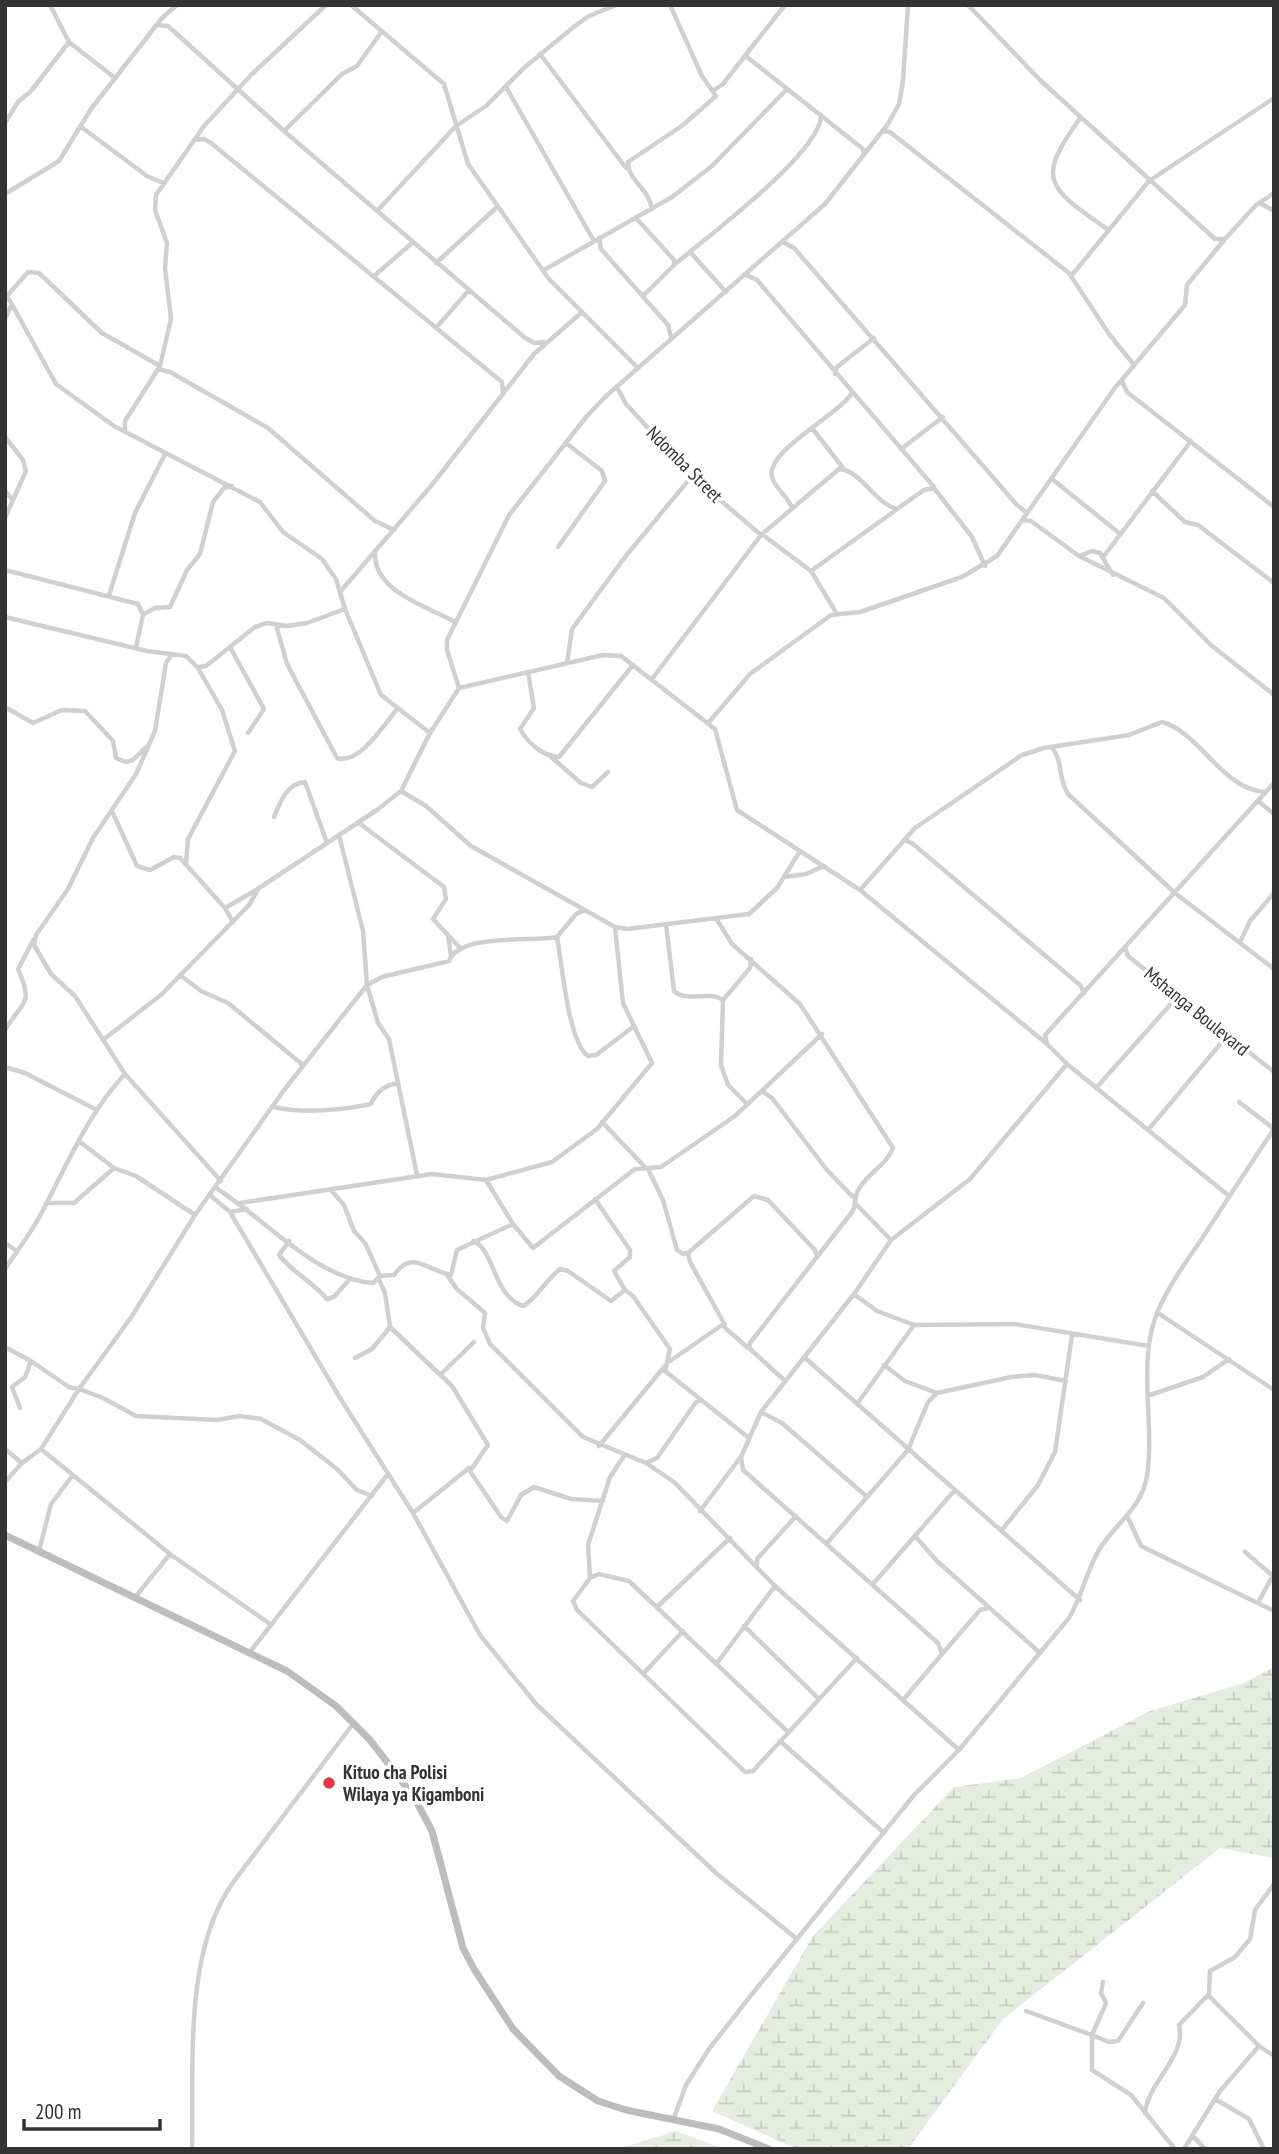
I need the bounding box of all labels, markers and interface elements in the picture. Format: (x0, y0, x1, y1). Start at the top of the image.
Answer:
street label: Ndomba Street (642, 421, 729, 508)
street label: Mshanga Boulevard (1140, 961, 1254, 1061)
place label: Kituo cha Polisi Wilaya ya Kigamboni (342, 1760, 484, 1806)
marker: Kituo cha Polisi Wilaya ya Kigamboni (321, 1775, 337, 1791)
scale bar (24, 2088, 161, 2132)
text: 200 m (35, 2098, 81, 2125)

